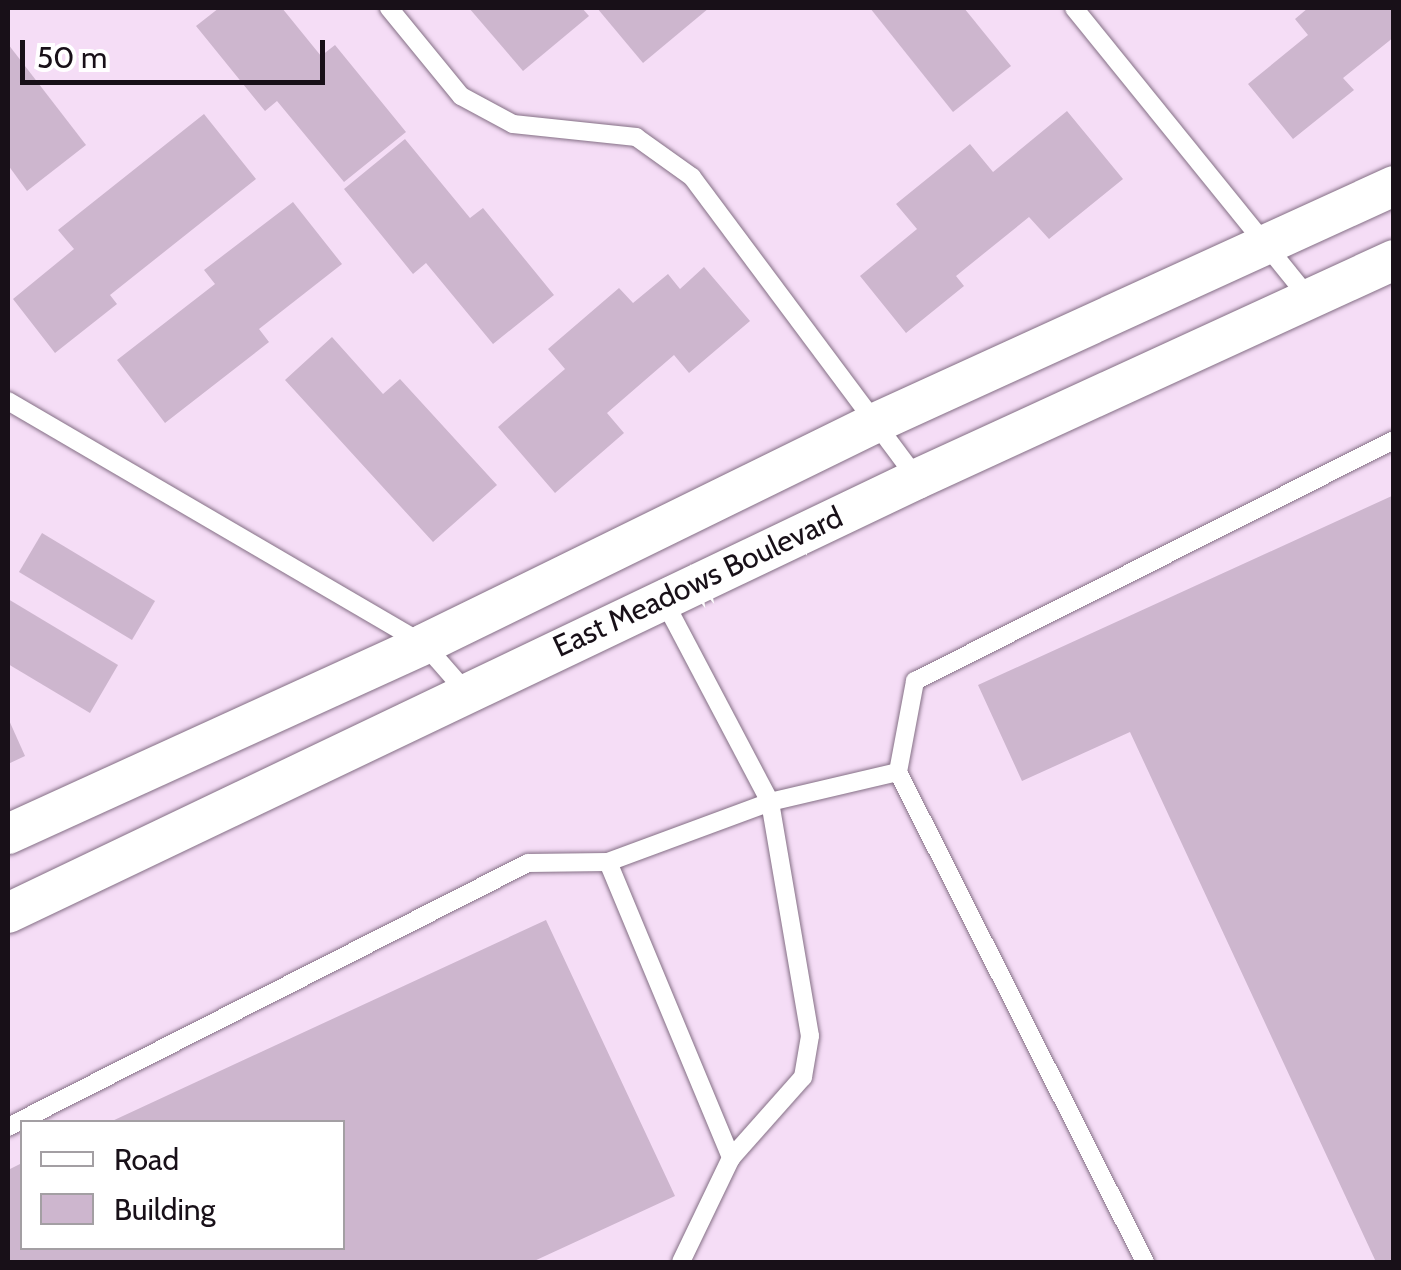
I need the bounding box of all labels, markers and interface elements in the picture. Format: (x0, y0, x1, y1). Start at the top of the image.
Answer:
scale bar (25, 20, 330, 82)
text: 50 m (37, 39, 107, 76)
street label: East Meadows Boulevard (548, 499, 848, 665)
legend (20, 1120, 345, 1250)
text: Road (114, 1141, 179, 1178)
text: Building (114, 1191, 216, 1228)

